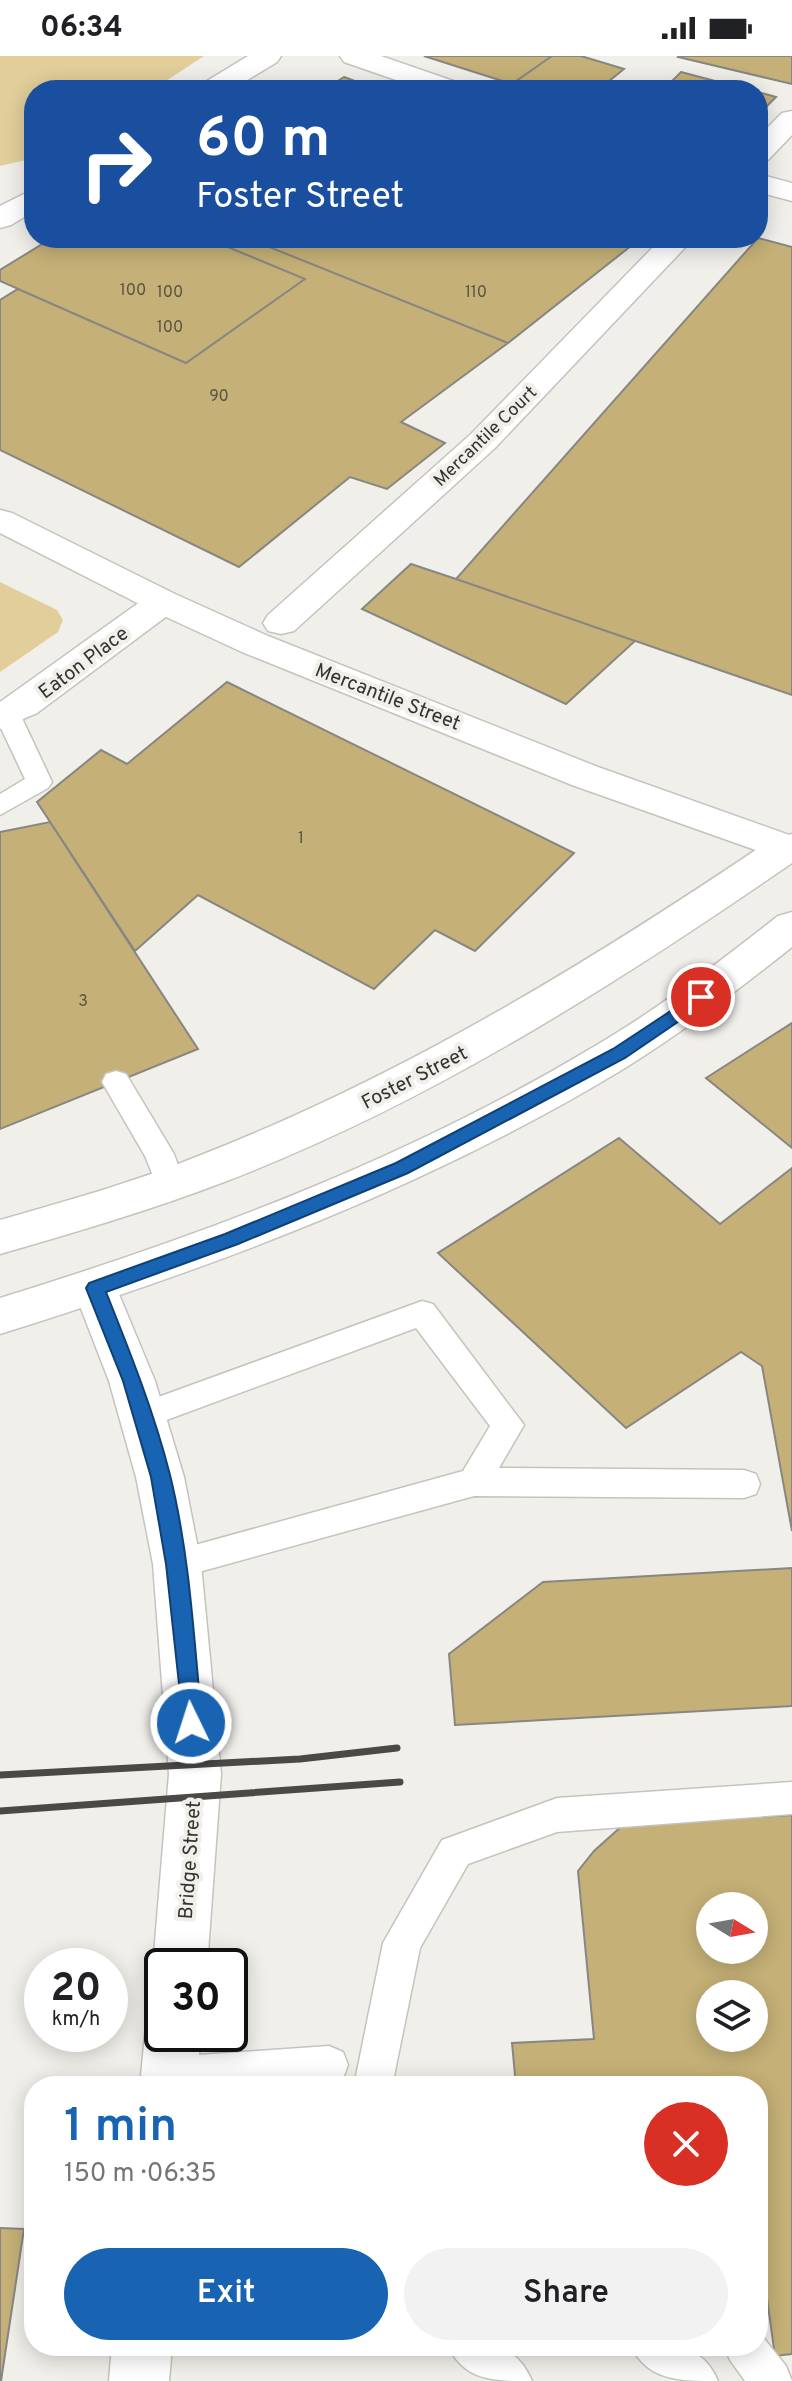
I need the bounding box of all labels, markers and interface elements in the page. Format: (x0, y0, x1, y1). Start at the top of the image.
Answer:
text: 06:34 (40, 10, 123, 47)
text: 60 m (196, 106, 330, 176)
icon: right (64, 112, 168, 216)
text: Foster Street (196, 175, 404, 221)
house number: 100 (120, 281, 146, 301)
house number: 100 (157, 283, 183, 303)
house number: 110 (465, 283, 487, 303)
house number: 100 (157, 318, 183, 338)
street label: Mercantile Court (429, 382, 543, 492)
house number: 90 (209, 387, 229, 407)
street label: Eaton Place (34, 621, 134, 706)
street label: Mercantile Street (311, 658, 464, 738)
house number: 1 (298, 829, 304, 849)
pin (667, 963, 735, 1031)
icon: arrive (679, 975, 723, 1019)
house number: 3 (78, 992, 88, 1012)
street label: Foster Street (357, 1041, 472, 1117)
position arrow (149, 1681, 233, 1765)
street label: Bridge Street (174, 1800, 208, 1920)
north arrow (696, 1892, 768, 1964)
map controls (696, 1892, 768, 2052)
speed limit sign: 30 (144, 1948, 248, 2052)
text: 20 (51, 1965, 101, 2015)
button: layers (696, 1980, 768, 2052)
text: km/h (52, 2007, 100, 2033)
text: 1 min (64, 2098, 177, 2158)
button: close (644, 2102, 728, 2186)
text: 150 m · 06:35 (64, 2158, 217, 2191)
button: Exit (64, 2248, 388, 2340)
button: Share (404, 2248, 728, 2340)

